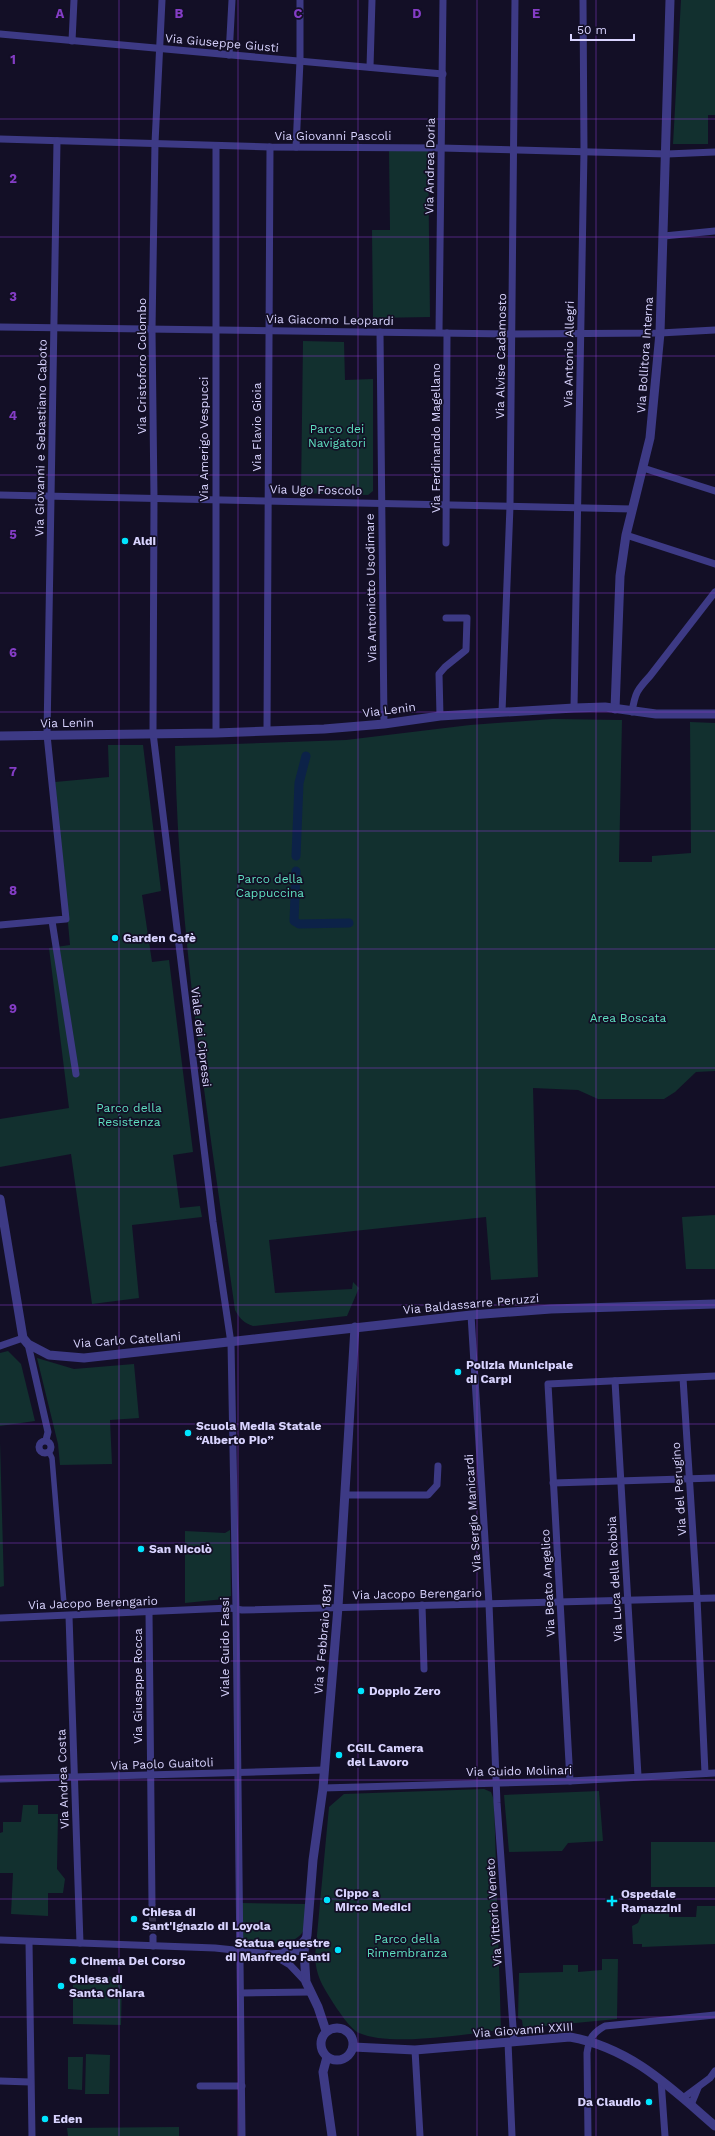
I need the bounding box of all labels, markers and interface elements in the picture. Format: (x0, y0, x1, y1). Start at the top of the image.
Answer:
text: A (56, 6, 65, 21)
text: B (175, 6, 184, 21)
text: C (294, 6, 303, 21)
text: D (412, 6, 422, 21)
text: E (532, 6, 540, 21)
scale bar (571, 16, 634, 42)
text: 50 m (577, 23, 607, 37)
street label: Via Giuseppe Giusti (165, 31, 279, 55)
text: 1 (10, 52, 16, 67)
street label: Via Andrea Doria (422, 117, 438, 215)
street label: Via Giovanni Pascoli (275, 129, 391, 143)
text: 2 (9, 171, 17, 186)
text: 3 (9, 289, 17, 304)
street label: Via Alvise Cadamosto (493, 293, 509, 419)
street label: Via Bollitora Interna (634, 296, 656, 414)
street label: Via Cristoforo Colombo (135, 298, 149, 434)
street label: Via Antonio Allegri (561, 301, 577, 407)
street label: Via Giacomo Leopardi (266, 312, 394, 328)
street label: Via Giovanni e Sebastiano Caboto (32, 339, 50, 537)
street label: Via Ferdinando Magellano (429, 363, 443, 513)
street label: Via Amerigo Vespucci (197, 377, 211, 501)
street label: Via Flavio Gioia (250, 382, 264, 471)
text: 4 (9, 408, 18, 423)
park label: Parco dei Navigatori (308, 422, 366, 450)
street label: Via Ugo Foscolo (270, 482, 362, 498)
street label: Via Antoniotto Usodimare (363, 513, 379, 663)
text: 5 (9, 527, 17, 542)
place label: Aldi (133, 534, 156, 548)
marker: Aldi (120, 536, 130, 546)
text: 6 (9, 645, 17, 660)
street label: Via Lenin (362, 700, 416, 720)
street label: Via Lenin (40, 716, 94, 730)
text: 7 (9, 764, 17, 779)
park label: Parco della Cappuccina (236, 872, 304, 900)
text: 8 (9, 883, 17, 898)
place label: Garden Cafè (123, 931, 196, 945)
marker: Garden Cafè (110, 933, 120, 943)
street label: Viale dei Cipressi (188, 986, 214, 1088)
text: 9 (9, 1001, 17, 1016)
park label: Area Boscata (590, 1011, 667, 1025)
park label: Parco della Resistenza (96, 1101, 162, 1129)
street label: Via Baldassarre Peruzzi (402, 1291, 540, 1317)
street label: Via Carlo Catellani (73, 1329, 181, 1351)
place label: Polizia Municipale di Carpi (466, 1358, 573, 1386)
marker: Polizia Municipale di Carpi (453, 1367, 463, 1377)
place label: Scuola Media Statale “Alberto Pio” (196, 1419, 322, 1447)
marker: Scuola Media Statale “Alberto Pio” (183, 1428, 193, 1438)
street label: Via del Perugino (669, 1442, 689, 1536)
street label: Via Sergio Manicardi (462, 1454, 484, 1572)
street label: Via Luca della Robbia (605, 1516, 625, 1642)
street label: Via Beato Angelico (538, 1529, 558, 1637)
place label: San Nicolò (149, 1542, 212, 1556)
marker: San Nicolò (136, 1544, 146, 1554)
street label: Via 3 Febbraio 1831 (311, 1583, 335, 1695)
street label: Via Jacopo Berengario (352, 1586, 482, 1602)
street label: Via Jacopo Berengario (28, 1594, 158, 1612)
street label: Viale Guido Fassi (218, 1597, 232, 1697)
street label: Via Giuseppe Rocca (131, 1628, 145, 1744)
place label: Doppio Zero (369, 1684, 441, 1698)
marker: Doppio Zero (356, 1686, 366, 1696)
street label: Via Andrea Costa (54, 1729, 72, 1829)
place label: CGIL Camera del Lavoro (347, 1741, 423, 1769)
marker: CGIL Camera del Lavoro (334, 1750, 344, 1760)
street label: Via Paolo Guaitoli (110, 1755, 214, 1773)
street label: Via Guido Molinari (466, 1763, 572, 1779)
street label: Via Vittorio Veneto (483, 1858, 505, 1966)
place label: Cippo a Mirco Medici (335, 1886, 411, 1914)
place label: Ospedale Ramazzini (621, 1887, 681, 1915)
marker: Cippo a Mirco Medici (322, 1895, 332, 1905)
marker: Ospedale Ramazzini (606, 1895, 618, 1907)
place label: Chiesa di Sant'Ignazio di Loyola (142, 1905, 271, 1933)
marker: Chiesa di Sant'Ignazio di Loyola (129, 1914, 139, 1924)
park label: Parco della Rimembranza (367, 1932, 447, 1960)
place label: Statua equestre di Manfredo Fanti (225, 1936, 330, 1964)
marker: Statua equestre di Manfredo Fanti (333, 1945, 343, 1955)
place label: Cinema Del Corso (81, 1954, 185, 1968)
marker: Cinema Del Corso (68, 1956, 78, 1966)
place label: Chiesa di Santa Chiara (69, 1972, 145, 2000)
marker: Chiesa di Santa Chiara (56, 1981, 66, 1991)
street label: Via Giovanni XXIII (472, 2020, 574, 2040)
place label: Da Claudio (577, 2095, 641, 2109)
marker: Da Claudio (644, 2097, 654, 2107)
place label: Eden (53, 2112, 82, 2126)
marker: Eden (40, 2114, 50, 2124)

